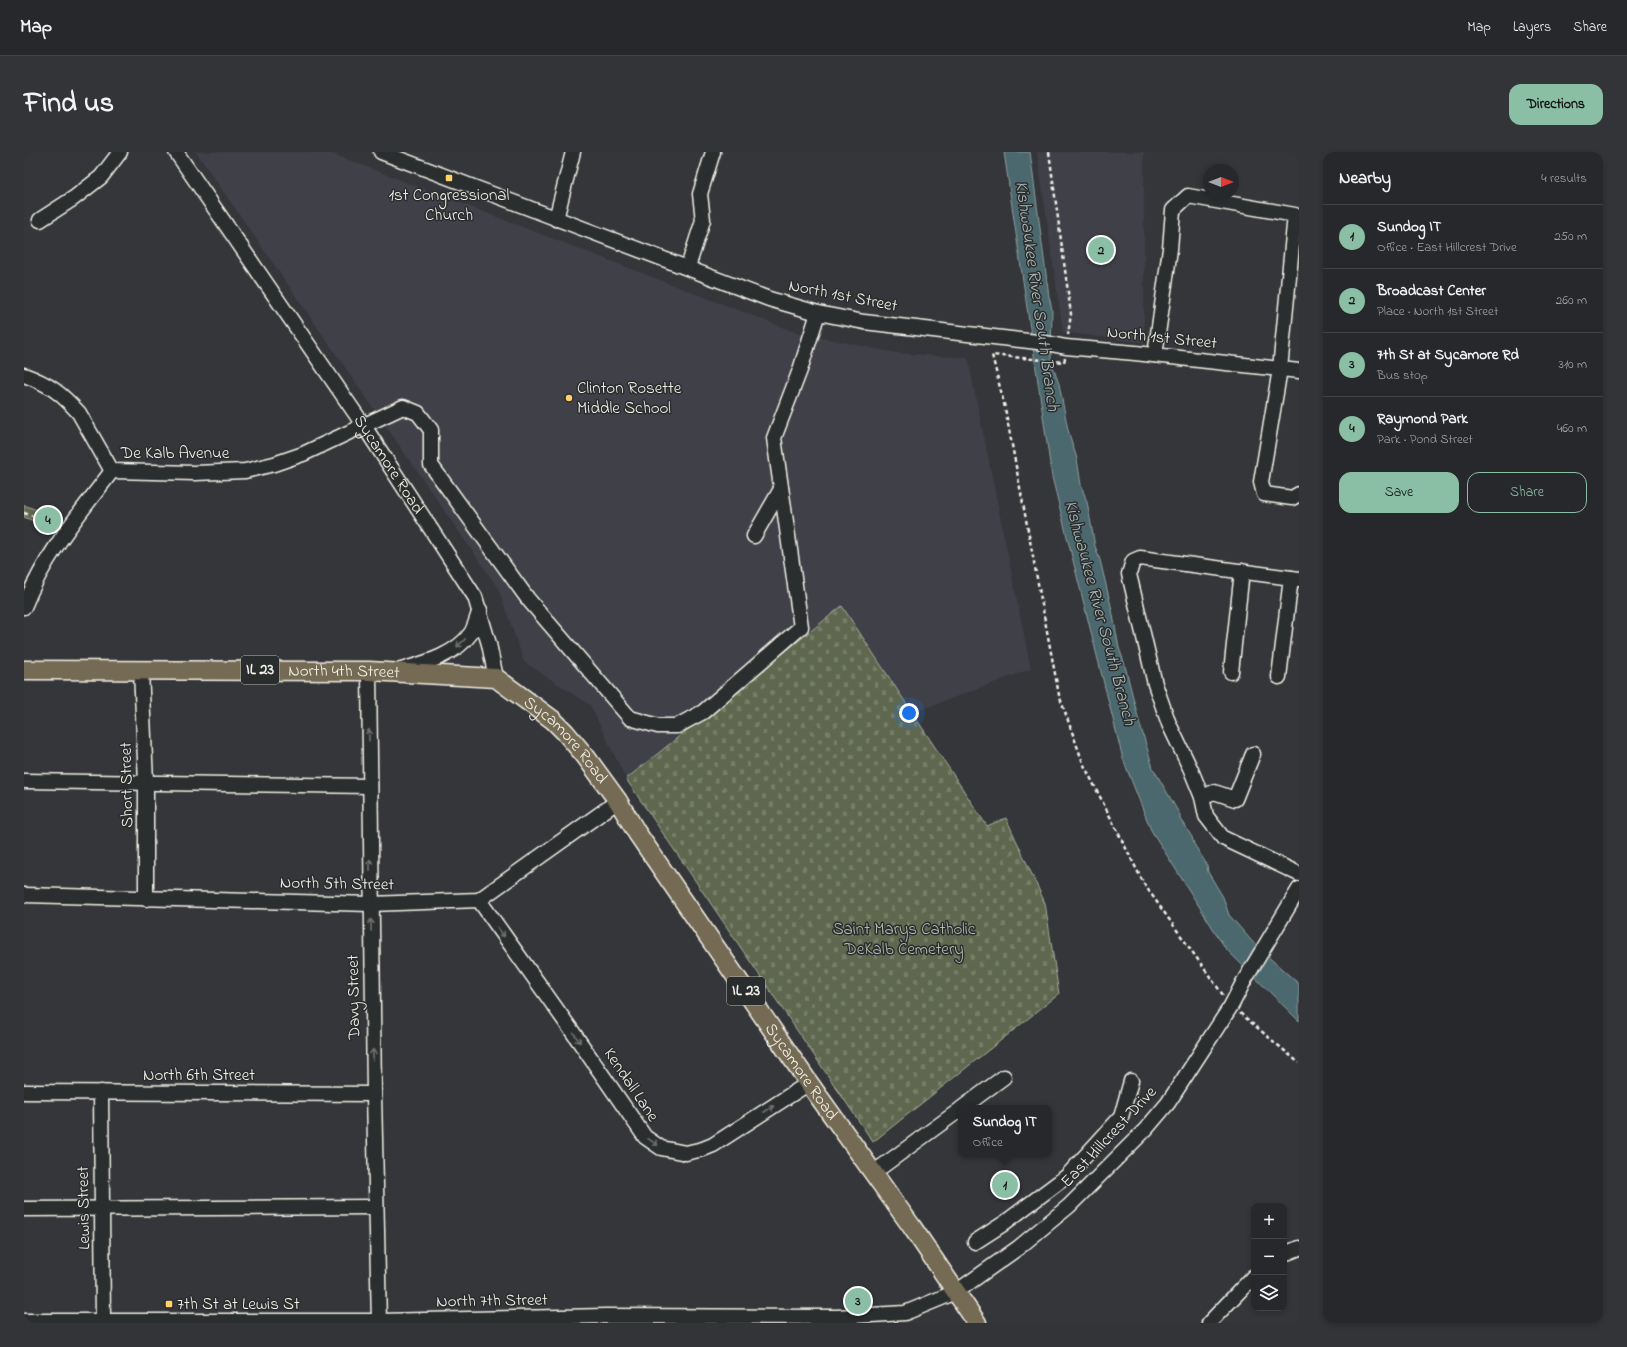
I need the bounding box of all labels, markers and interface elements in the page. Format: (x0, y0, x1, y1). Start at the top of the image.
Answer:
text: Map (20, 14, 52, 41)
text: Map (1467, 17, 1491, 38)
text: Layers (1513, 17, 1551, 38)
text: Share (1573, 17, 1607, 38)
text: Find us (24, 84, 114, 125)
button: Directions (1509, 84, 1603, 125)
north arrow (1203, 164, 1239, 200)
text: Nearby (1339, 166, 1391, 191)
text: 4 results (1541, 169, 1587, 188)
marker: 1st Congressional Church (444, 173, 454, 183)
water label: Kishwaukee River South Branch (1007, 179, 1065, 413)
place label: 1st Congressional Church (389, 183, 510, 228)
text: Sundog IT (1377, 216, 1441, 238)
text: 1 (1350, 227, 1354, 246)
text: 250 m (1554, 227, 1587, 246)
pin: 2 (1088, 235, 1114, 265)
text: Office · East Hillcrest Drive (1377, 238, 1517, 257)
street label: North 1st Street (786, 273, 900, 319)
text: Broadcast Center (1377, 280, 1486, 302)
text: 2 (1349, 291, 1355, 310)
text: 260 m (1556, 291, 1587, 310)
text: Place · North 1st Street (1377, 302, 1498, 321)
street label: North 1st Street (1106, 320, 1219, 356)
text: 7th St at Sycamore Rd (1377, 344, 1519, 366)
text: 3 (1349, 355, 1355, 374)
text: 310 m (1559, 355, 1587, 374)
text: Bus stop (1377, 366, 1428, 385)
place label: Clinton Rosette Middle School (577, 376, 682, 421)
marker: Clinton Rosette Middle School (564, 393, 574, 403)
text: Raymond Park (1377, 408, 1468, 430)
street label: Sycamore Road (347, 410, 431, 519)
text: 4 (1349, 419, 1355, 438)
text: 460 m (1557, 419, 1587, 438)
text: Park · Pond Street (1377, 430, 1473, 449)
street label: De Kalb Avenue (120, 441, 230, 466)
button: Save (1339, 472, 1459, 513)
button: Share (1467, 472, 1587, 513)
water label: Kishwaukee River South Branch (1056, 498, 1142, 729)
pin: 4 (35, 505, 61, 535)
one-way arrow (456, 638, 466, 648)
road number: IL 23 (241, 656, 279, 684)
street label: North 4th Street (288, 658, 401, 685)
street label: Sycamore Road (518, 690, 614, 789)
your location (899, 703, 919, 723)
one-way arrow (366, 729, 373, 742)
street label: Short Street (114, 742, 140, 828)
one-way arrow (366, 859, 374, 872)
street label: North 5th Street (280, 871, 395, 897)
park label: Saint Marys Catholic DeKalb Cemetery (833, 917, 976, 963)
one-way arrow (367, 919, 375, 932)
one-way arrow (497, 926, 505, 937)
street label: Davy Street (341, 954, 368, 1041)
road number: IL 23 (727, 977, 765, 1005)
street label: Sycamore Road (759, 1018, 845, 1126)
one-way arrow (573, 1032, 581, 1043)
street label: Kendall Lane (597, 1043, 665, 1127)
one-way arrow (369, 1049, 377, 1062)
street label: North 6th Street (143, 1063, 255, 1088)
street label: East Hillcrest Drive (1055, 1080, 1163, 1194)
one-way arrow (763, 1105, 774, 1113)
popup (958, 1105, 1052, 1157)
text: Sundog IT (973, 1111, 1037, 1133)
text: Office (973, 1133, 1003, 1152)
one-way arrow (647, 1139, 659, 1147)
street label: Lewis Street (71, 1166, 97, 1250)
pin: 1 (992, 1170, 1018, 1200)
map controls (1251, 1203, 1287, 1311)
button: + (1251, 1203, 1287, 1239)
button: − (1251, 1239, 1287, 1275)
button: layers (1251, 1275, 1287, 1311)
pin: 3 (845, 1286, 871, 1316)
street label: North 7th Street (436, 1288, 548, 1314)
place label: 7th St at Lewis St (177, 1292, 300, 1317)
marker: 7th St at Lewis St (164, 1299, 174, 1309)

